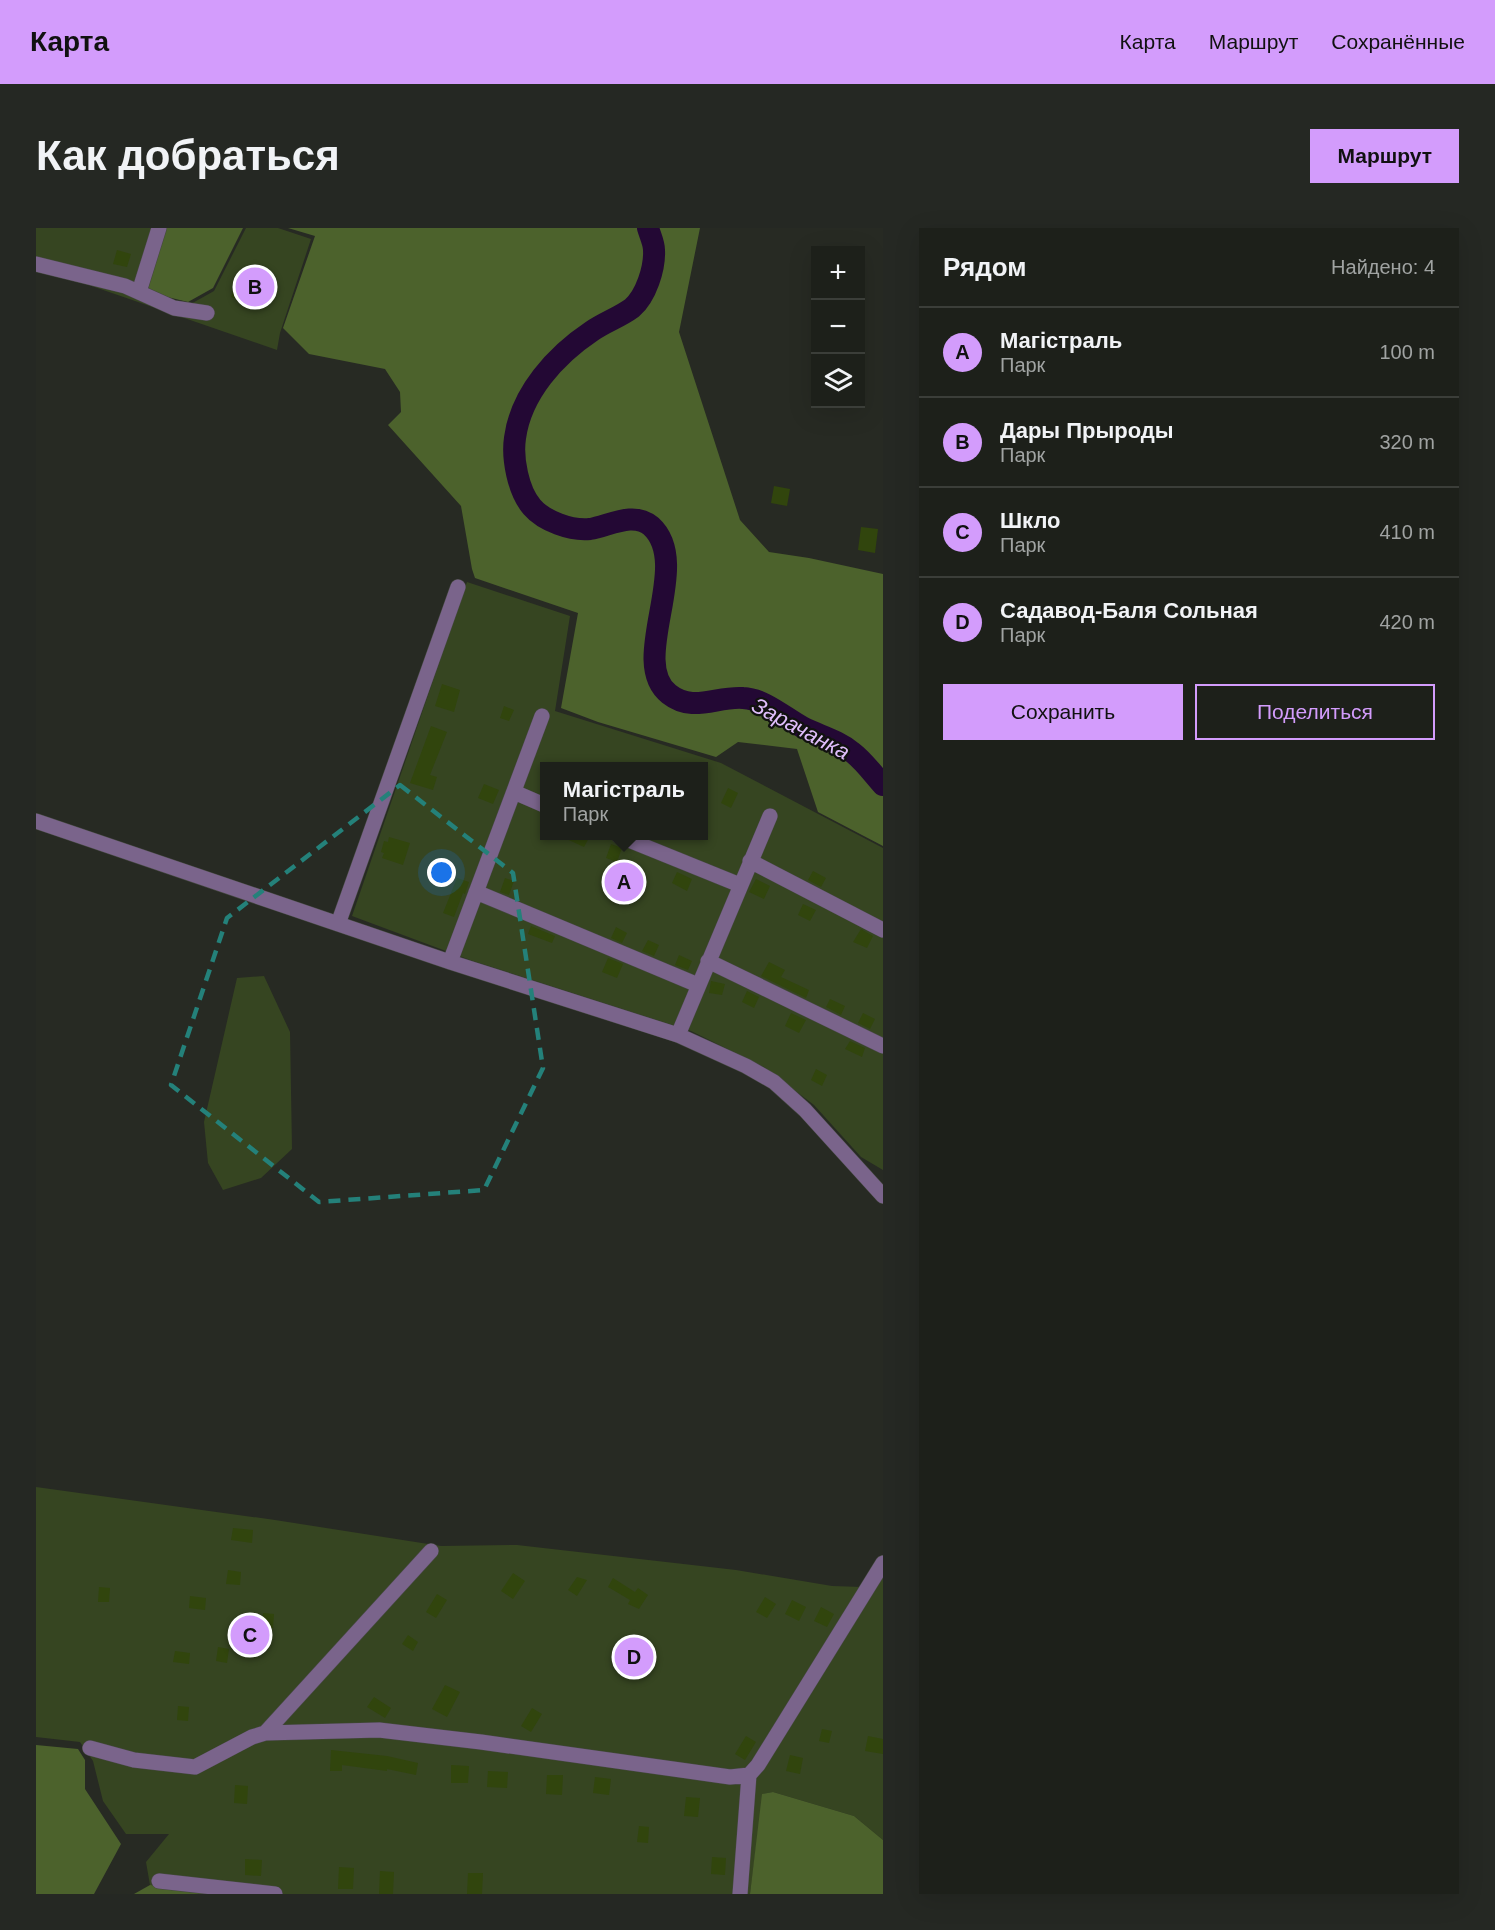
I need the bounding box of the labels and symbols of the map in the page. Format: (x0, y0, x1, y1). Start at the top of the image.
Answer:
pin: B (236, 264, 274, 310)
water label: Зарачанка (748, 692, 854, 765)
your location (427, 858, 456, 887)
pin: A (604, 860, 644, 904)
pin: C (230, 1612, 270, 1658)
pin: D (614, 1634, 654, 1680)

